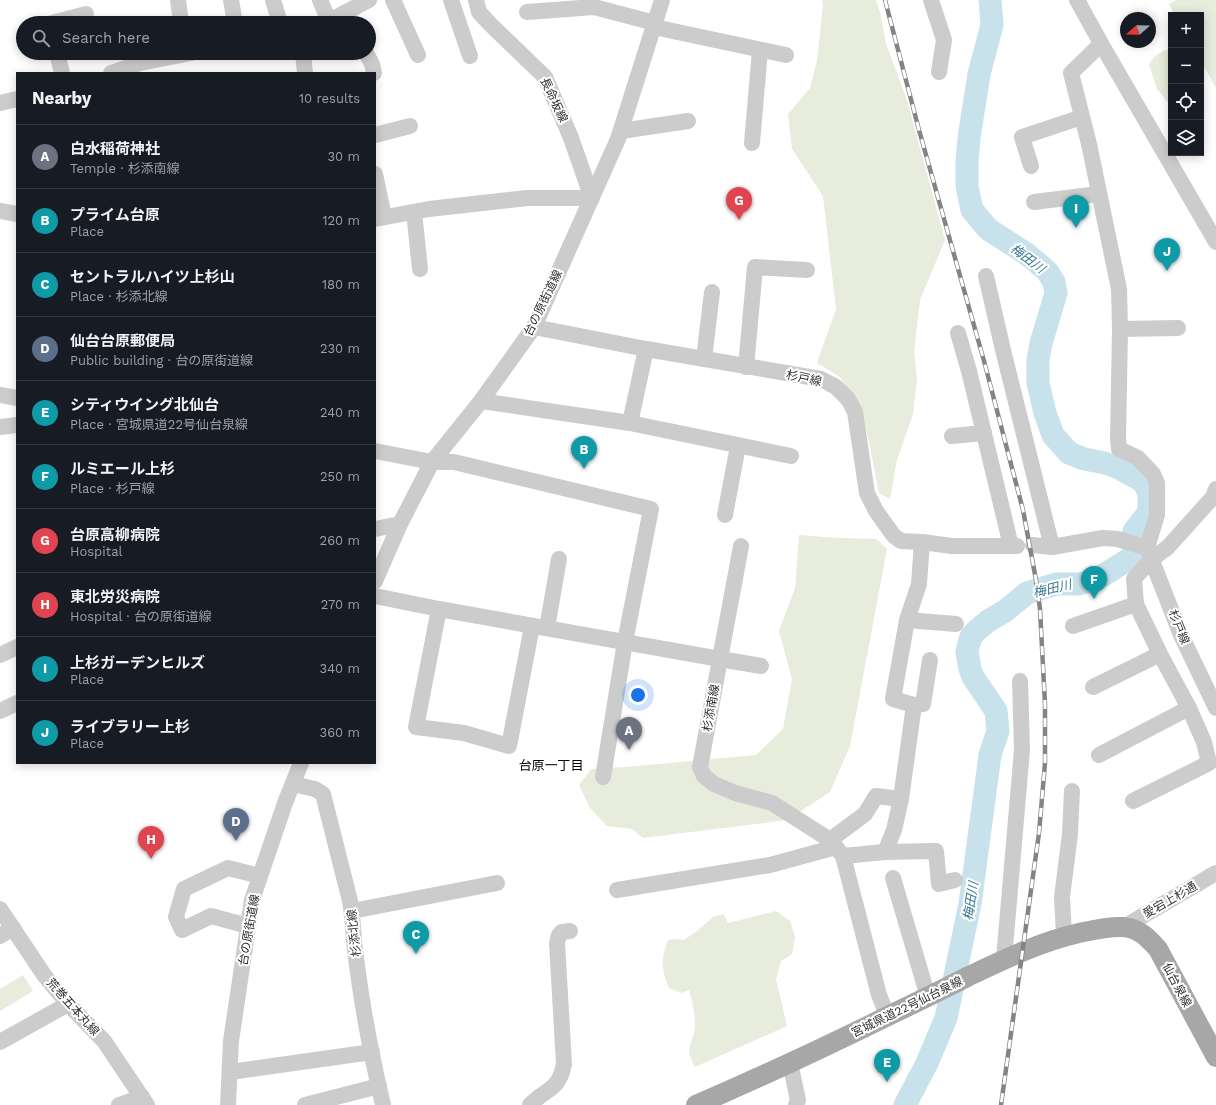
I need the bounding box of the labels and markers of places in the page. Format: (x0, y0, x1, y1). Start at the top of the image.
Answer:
pin: G (726, 187, 752, 220)
pin: I (1063, 195, 1089, 228)
pin: J (1154, 238, 1180, 271)
pin: B (571, 436, 597, 469)
pin: F (1081, 566, 1107, 599)
pin: A (616, 717, 642, 750)
pin: D (223, 808, 249, 841)
pin: H (138, 826, 164, 859)
pin: C (403, 921, 429, 954)
pin: E (874, 1049, 900, 1082)

